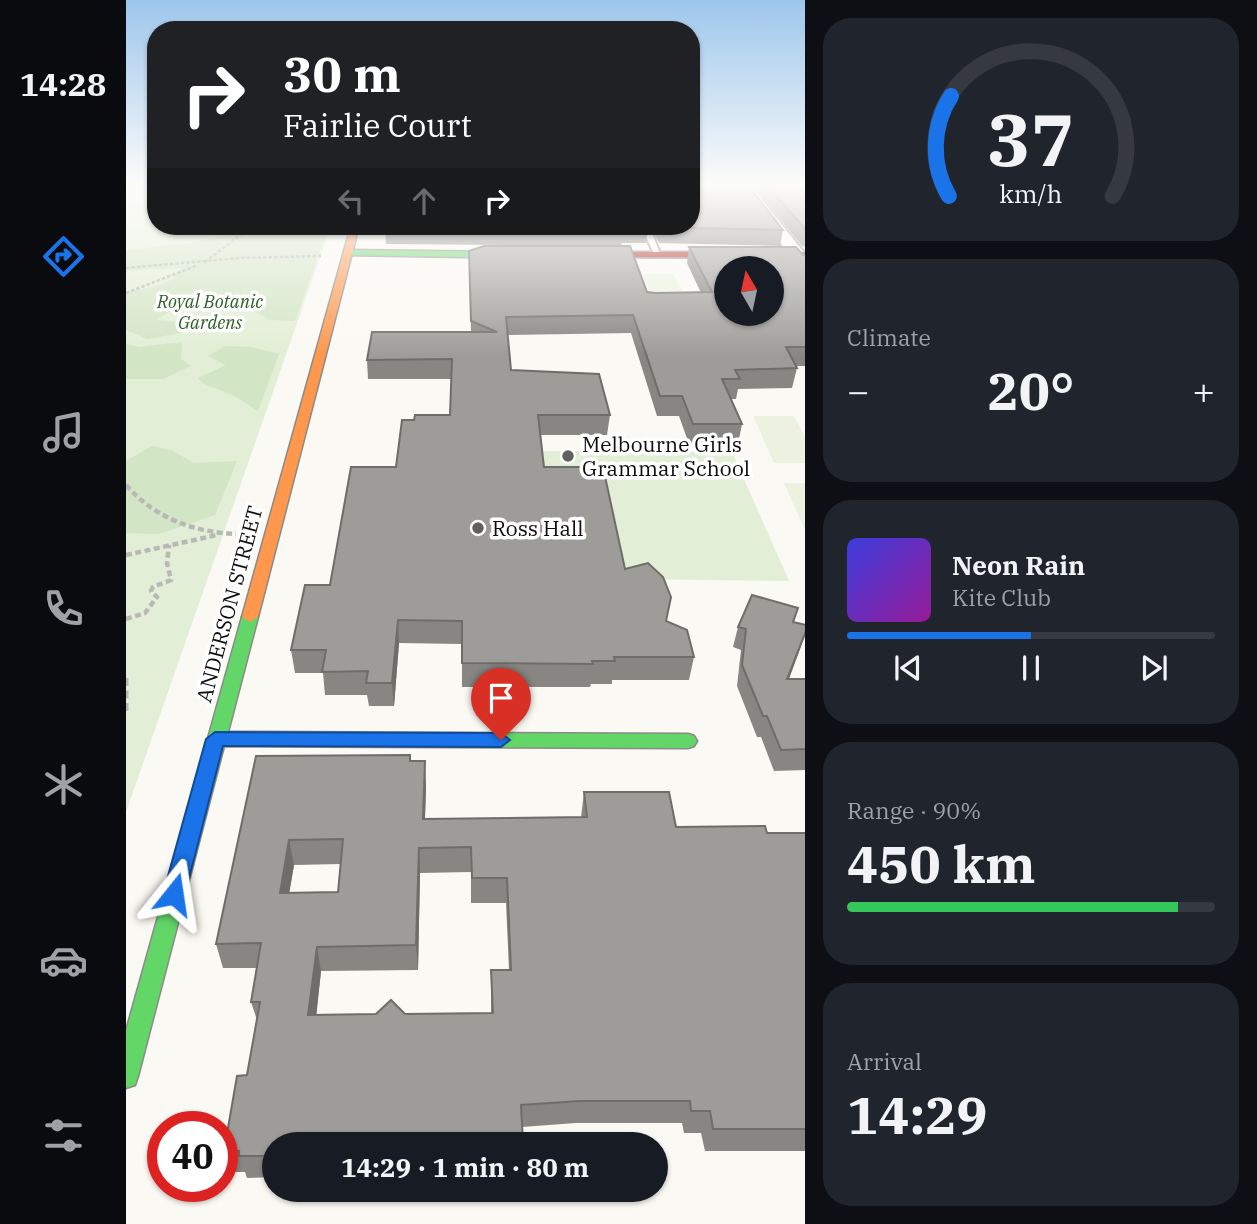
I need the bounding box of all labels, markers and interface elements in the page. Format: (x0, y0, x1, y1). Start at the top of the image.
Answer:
text: 30 m (283, 42, 401, 105)
icon: right (168, 49, 259, 140)
text: 14:28 (20, 63, 106, 105)
text: 37 (987, 91, 1075, 186)
text: Fairlie Court (283, 104, 472, 146)
text: km/h (999, 176, 1063, 209)
icon: left (332, 182, 370, 220)
icon: ahead (405, 182, 443, 220)
icon: right (478, 182, 516, 220)
icon: directions (39, 232, 88, 281)
north arrow (714, 256, 784, 326)
map controls (714, 256, 784, 326)
park label: Royal Botanic Gardens (156, 290, 263, 334)
text: Climate (847, 322, 931, 352)
text: 20° (988, 357, 1074, 424)
text: − (847, 366, 870, 415)
text: + (1192, 366, 1215, 415)
icon: music (39, 408, 88, 457)
place label: Melbourne Girls Grammar School (582, 430, 750, 482)
marker: Melbourne Girls Grammar School (560, 448, 576, 464)
street label: ANDERSON STREET (189, 503, 269, 705)
place label: Ross Hall (492, 514, 583, 542)
marker: Ross Hall (470, 520, 486, 536)
text: Neon Rain (952, 548, 1085, 582)
text: Kite Club (952, 582, 1051, 612)
icon: phone (39, 584, 88, 633)
icon: previous (889, 649, 927, 687)
icon: pause (1012, 649, 1050, 687)
icon: next (1135, 649, 1173, 687)
pin (471, 668, 531, 740)
icon: arrive (482, 679, 520, 717)
icon: climate (39, 760, 88, 809)
text: Range · 90% (847, 795, 981, 825)
text: 450 km (847, 830, 1036, 897)
position arrow (137, 857, 211, 931)
icon: car (39, 936, 88, 985)
text: Arrival (847, 1046, 922, 1076)
text: 14:29 (847, 1081, 988, 1148)
icon: filters (39, 1111, 88, 1160)
speed limit sign: 40 (147, 1111, 238, 1202)
text: 14:29 · 1 min · 80 m (341, 1150, 589, 1184)

